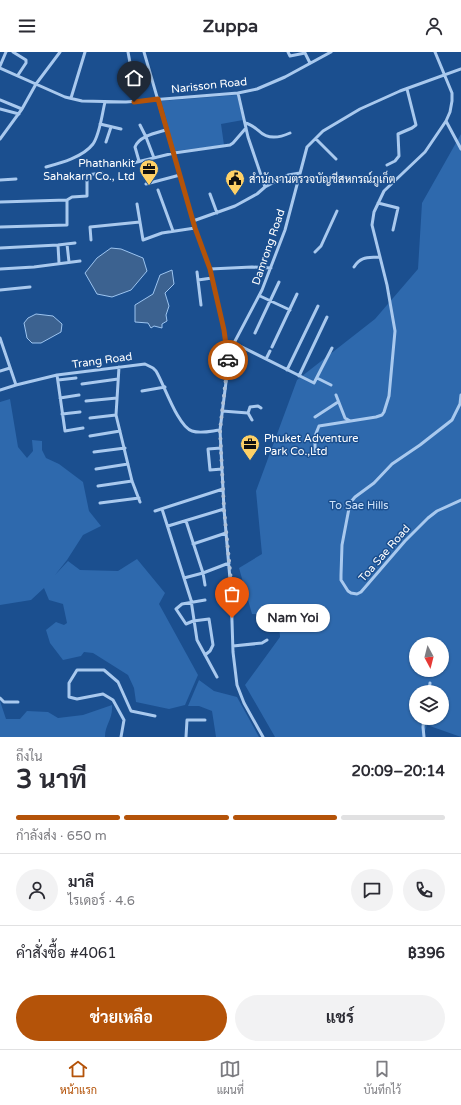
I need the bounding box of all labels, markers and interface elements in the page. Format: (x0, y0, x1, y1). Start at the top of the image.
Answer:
icon: menu (16, 15, 38, 37)
text: Zuppa (203, 15, 258, 37)
icon: person (423, 15, 445, 37)
pin (117, 61, 151, 102)
icon: home (123, 67, 145, 89)
street label: Narisson Road (170, 75, 248, 96)
place label: Phathankit Sahakarn Co., Ltd (43, 157, 135, 183)
office icon: Phathankit Sahakarn Co., Ltd (138, 158, 160, 186)
public building icon: สำนักงานตรวจบัญชีสหกรณ์ภูเก็ต (224, 168, 246, 196)
place label: สำนักงานตรวจบัญชีสหกรณ์ภูเก็ต (249, 170, 395, 187)
street label: Damrong Road (249, 207, 288, 287)
courier (208, 340, 248, 380)
icon: car (217, 349, 239, 371)
street label: Trang Road (71, 350, 133, 371)
place label: Phuket Adventure Park Co.,Ltd (264, 432, 359, 458)
office icon: Phuket Adventure Park Co.,Ltd (239, 433, 261, 461)
park label: To Sae Hills (329, 499, 389, 512)
street label: Toa Sae Road (356, 522, 413, 585)
pin (215, 577, 249, 618)
icon: bag (221, 583, 243, 605)
callout: Nam Yoi (256, 604, 330, 632)
text: Nam Yoi (267, 610, 319, 626)
north arrow (409, 637, 449, 677)
map controls (409, 637, 449, 725)
button: layers (409, 685, 449, 725)
text: ถึงใน (16, 749, 43, 765)
text: 20:09–20:14 (352, 762, 445, 780)
text: 3 นาที (16, 764, 87, 795)
text: กำลังส่ง · 650 m (16, 828, 107, 844)
button: person (16, 869, 58, 911)
button: chat (351, 869, 393, 911)
button: phone (403, 869, 445, 911)
text: มาลี (68, 873, 94, 891)
text: ไรเดอร์ · 4.6 (68, 893, 135, 909)
text: คำสั่งซื้อ #4061 (16, 944, 117, 962)
text: ฿396 (408, 944, 445, 962)
button: ช่วยเหลือ (16, 995, 227, 1041)
button: แชร์ (235, 995, 445, 1041)
tab: หน้าแรก (60, 1058, 97, 1097)
tab: แผนที่ (217, 1058, 244, 1097)
tab: บันทึกไว้ (364, 1058, 401, 1097)

